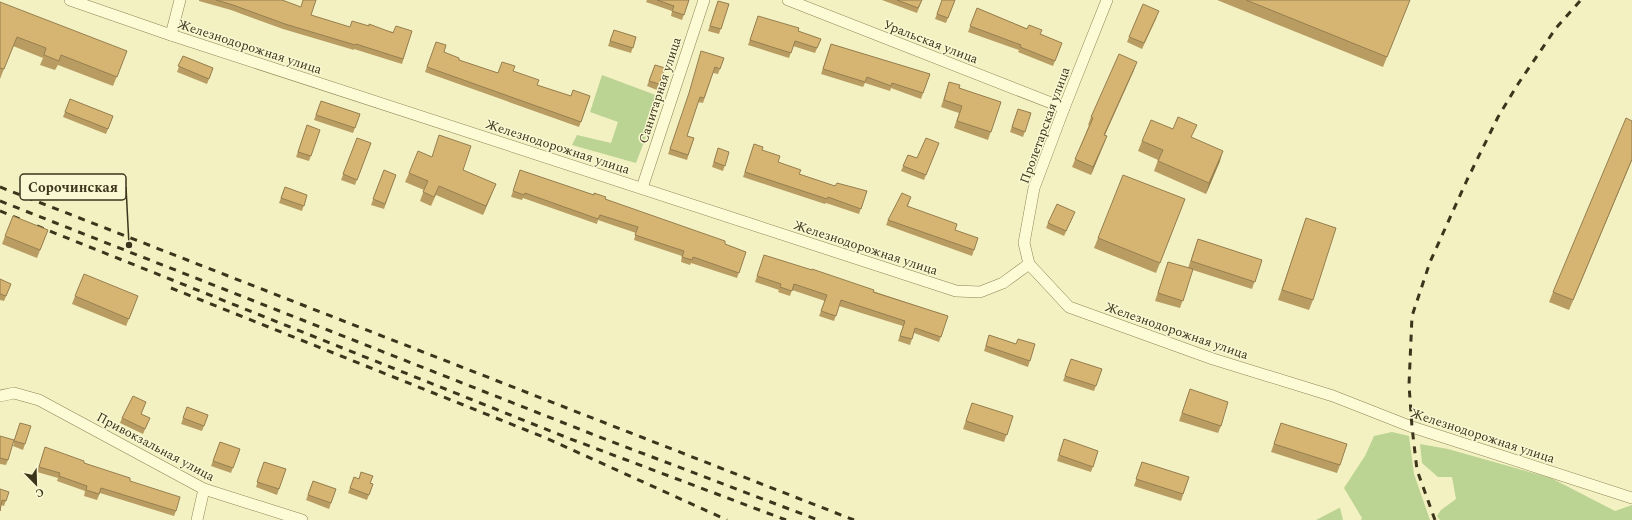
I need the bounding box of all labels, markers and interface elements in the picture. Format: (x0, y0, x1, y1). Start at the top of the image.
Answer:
street label: Железнодорожная улица (175, 14, 325, 80)
street label: Уральская улица (880, 15, 982, 69)
street label: Санитарная улица (633, 34, 687, 146)
street label: Пролетарская улица (1015, 64, 1076, 187)
street label: Железнодорожная улица (483, 114, 633, 180)
callout: Сорочинская (20, 174, 126, 200)
text: Сорочинская (28, 177, 118, 198)
street label: Железнодорожная улица (791, 215, 941, 281)
street label: Железнодорожная улица (1102, 297, 1252, 365)
street label: Железнодорожная улица (1408, 403, 1558, 469)
street label: Привокзальная улица (93, 407, 219, 487)
north arrow (16, 464, 56, 504)
text: С (33, 483, 47, 502)

